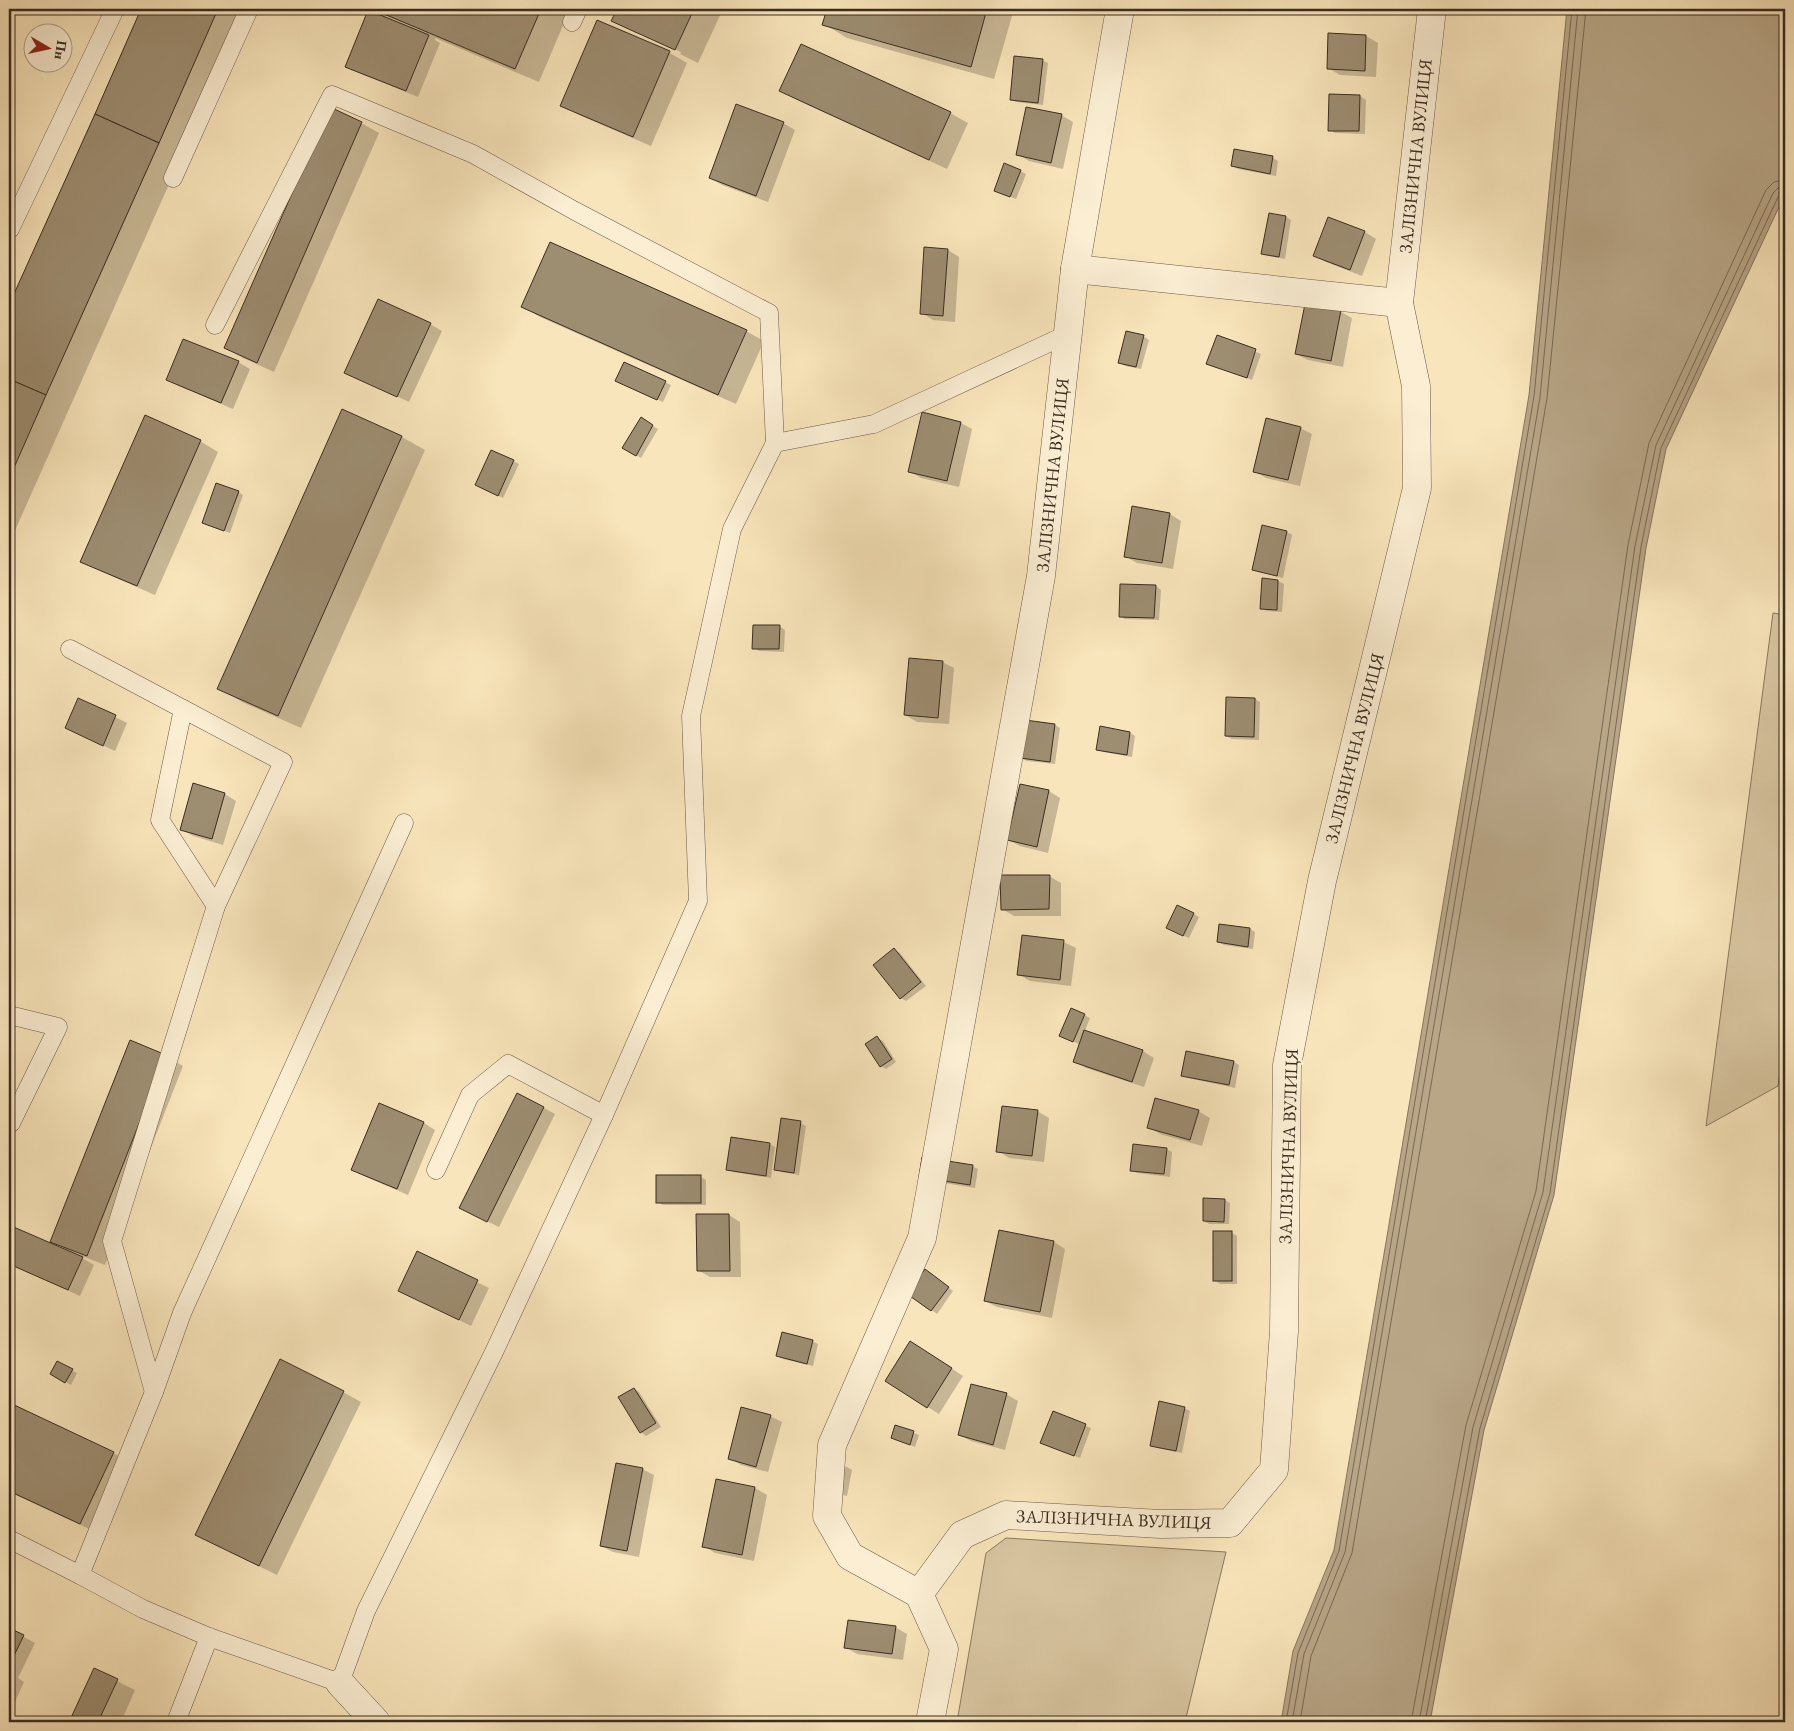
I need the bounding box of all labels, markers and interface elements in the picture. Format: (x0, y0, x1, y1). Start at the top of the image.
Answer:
north arrow (22, 22, 72, 72)
text: Пн (50, 39, 71, 61)
street label: ЗАЛІЗНИЧНА ВУЛИЦЯ (1393, 58, 1437, 254)
street label: ЗАЛІЗНИЧНА ВУЛИЦЯ (1030, 377, 1074, 573)
street label: ЗАЛІЗНИЧНА ВУЛИЦЯ (1319, 650, 1389, 846)
street label: ЗАЛІЗНИЧНА ВУЛИЦЯ (1273, 1048, 1303, 1244)
street label: ЗАЛІЗНИЧНА ВУЛИЦЯ (1016, 1504, 1212, 1534)

